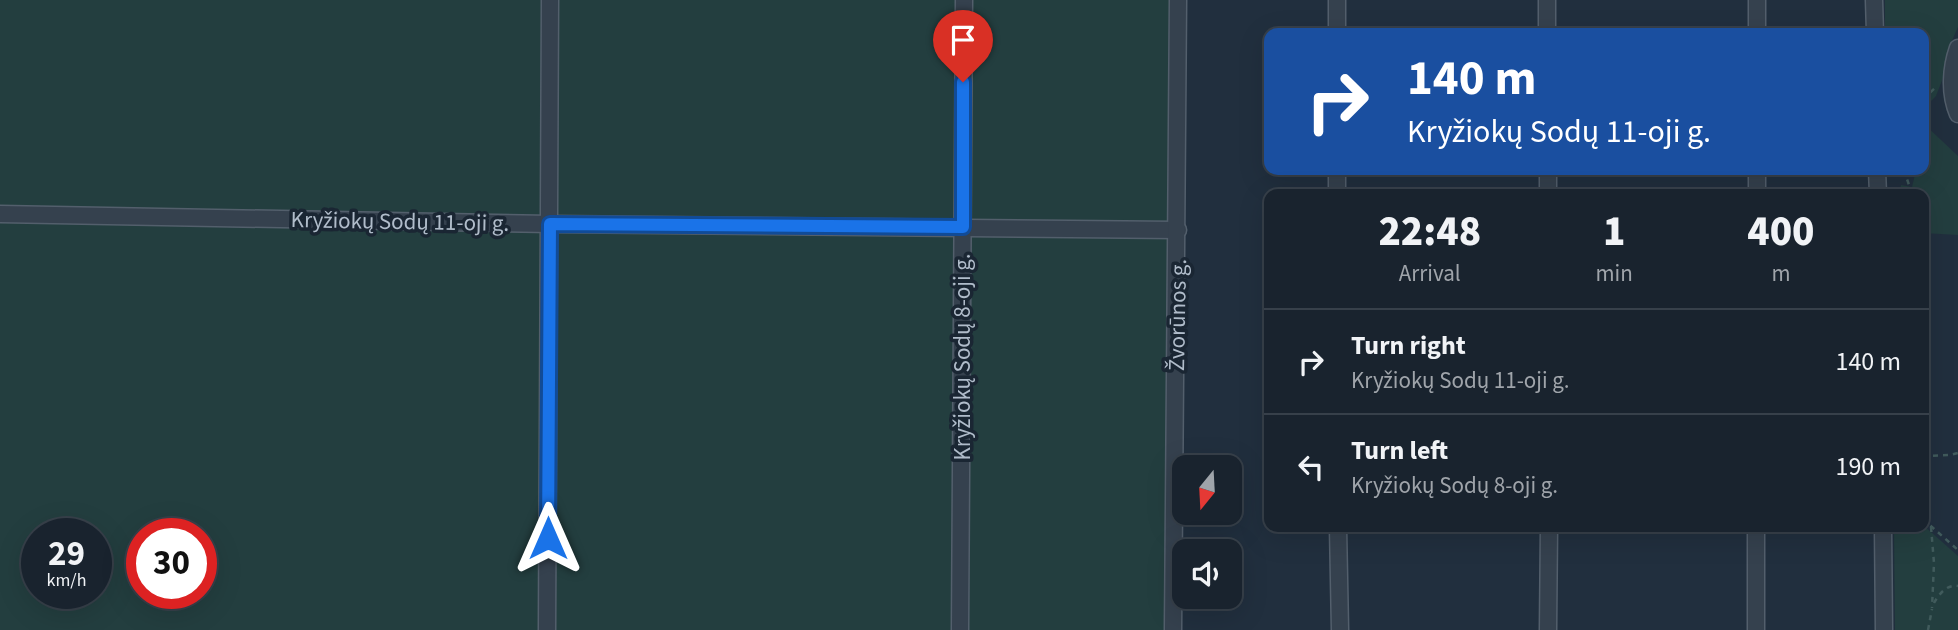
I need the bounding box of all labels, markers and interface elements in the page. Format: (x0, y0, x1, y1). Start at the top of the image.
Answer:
pin (933, 10, 993, 82)
icon: arrive (944, 21, 982, 59)
text: 140 m (1407, 44, 1536, 114)
icon: right (1292, 56, 1383, 147)
text: Kryžiokų Sodų 11-oji g. (1407, 109, 1711, 155)
text: 22:48 (1378, 202, 1481, 262)
text: 1 (1603, 202, 1625, 262)
text: 400 (1747, 202, 1815, 262)
street label: Kryžiokų Sodų 11-oji g. (290, 203, 510, 240)
street label: Kryžiokų Sodų 8-oji g. (946, 253, 979, 461)
text: Arrival (1399, 257, 1461, 290)
text: min (1596, 257, 1633, 290)
text: m (1771, 257, 1790, 290)
street label: Žvorūnos g. (1160, 259, 1195, 371)
text: Turn right (1351, 327, 1466, 364)
icon: right (1292, 343, 1330, 381)
text: 140 m (1835, 343, 1901, 380)
text: Kryžiokų Sodų 11-oji g. (1351, 364, 1570, 397)
text: Turn left (1351, 432, 1448, 469)
icon: left (1292, 448, 1330, 486)
text: 190 m (1835, 448, 1901, 485)
north arrow (1172, 455, 1242, 525)
map controls (1172, 455, 1242, 609)
text: Kryžiokų Sodų 8-oji g. (1351, 469, 1558, 502)
position arrow (511, 501, 585, 575)
speed limit sign: 30 (126, 518, 217, 609)
text: 29 (48, 529, 85, 579)
button: sound (1172, 539, 1242, 609)
text: km/h (47, 568, 86, 593)

